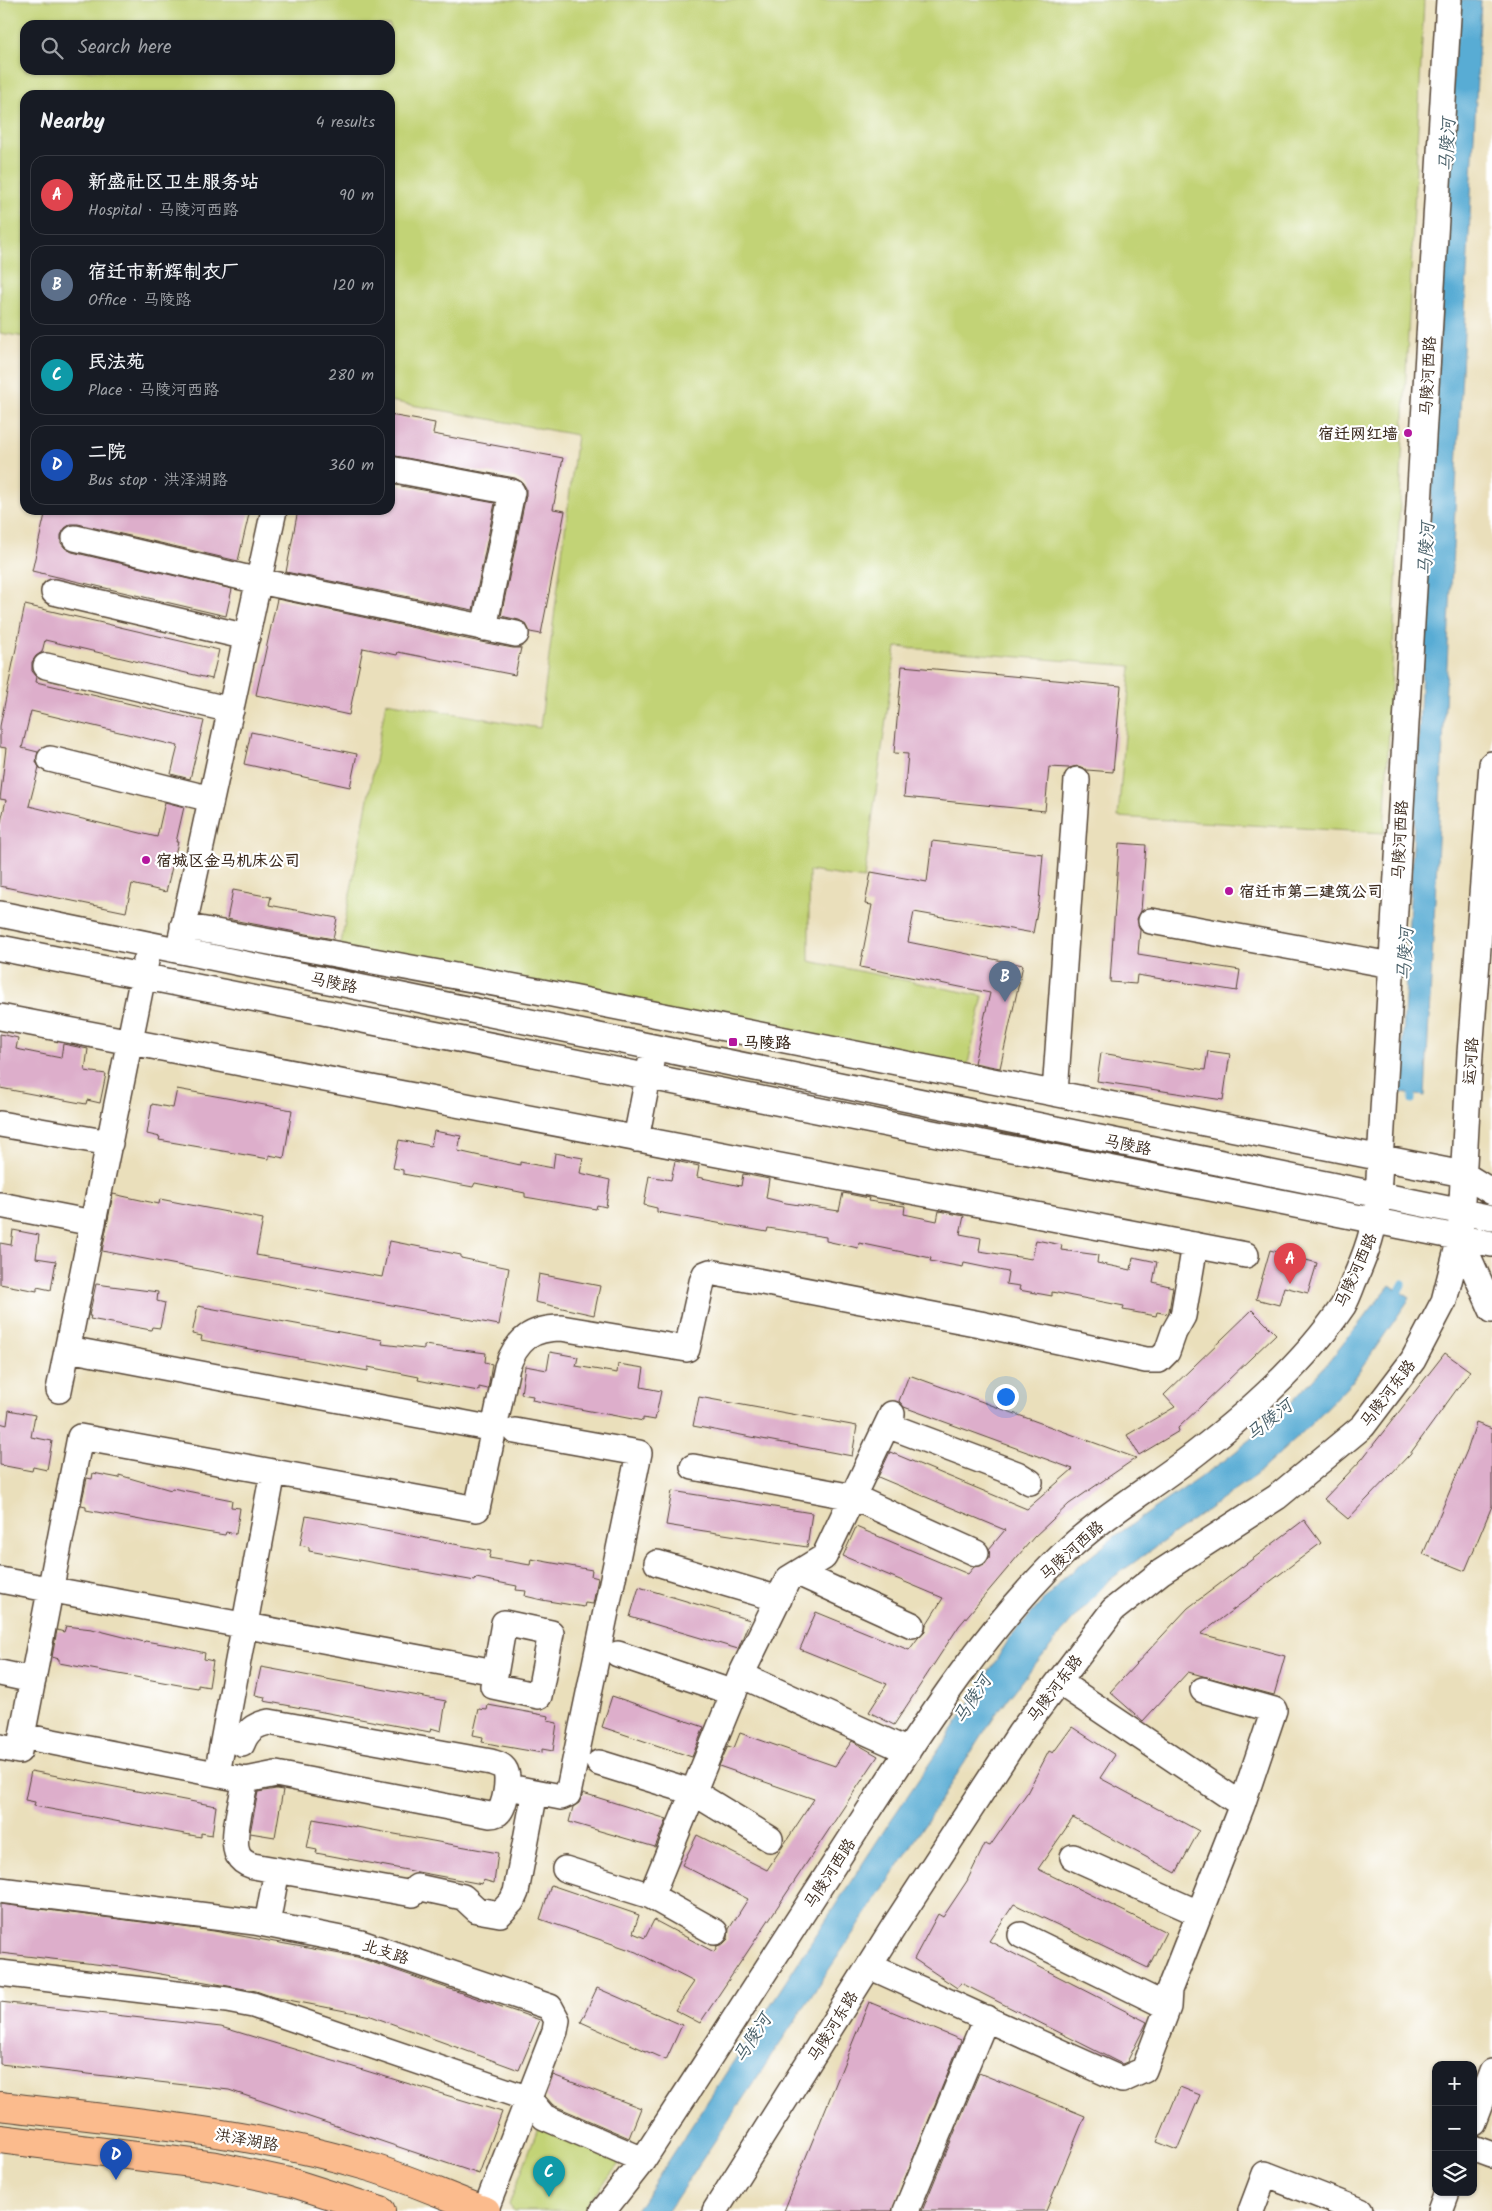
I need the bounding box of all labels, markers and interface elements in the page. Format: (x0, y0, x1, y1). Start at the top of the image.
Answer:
search box (20, 20, 395, 75)
text: Search here (78, 33, 172, 63)
icon: search (38, 34, 66, 62)
text: Nearby (40, 106, 105, 139)
text: 4 results (316, 110, 375, 135)
water label: 马陵河 (1433, 114, 1465, 173)
text: 新盛社区卫生服务站 (88, 168, 259, 198)
text: A (52, 183, 62, 208)
text: 90 m (339, 183, 374, 208)
text: Hospital · 马陵河西路 (88, 198, 238, 223)
text: 宿迁市新辉制衣厂 (88, 258, 240, 288)
text: B (52, 273, 62, 298)
text: 120 m (333, 273, 374, 298)
text: Office · 马陵路 (88, 288, 191, 313)
street label: 马陵河西路 (1414, 335, 1443, 417)
text: 民法苑 (88, 348, 145, 378)
text: C (52, 363, 62, 388)
text: 280 m (328, 363, 374, 388)
text: Place · 马陵河西路 (88, 378, 219, 403)
place label: 宿迁网红墙 (1318, 422, 1398, 447)
marker: 宿迁网红墙 (1402, 427, 1414, 439)
text: 二院 (88, 438, 126, 468)
text: D (52, 453, 62, 478)
text: 360 m (329, 453, 374, 478)
text: Bus stop · 洪泽湖路 (88, 468, 228, 493)
water label: 马陵河 (1412, 518, 1444, 577)
street label: 马陵河西路 (1386, 799, 1415, 881)
place label: 宿城区金马机床公司 (156, 849, 300, 874)
marker: 宿城区金马机床公司 (140, 854, 152, 866)
place label: 宿迁市第二建筑公司 (1239, 880, 1383, 905)
marker: 宿迁市第二建筑公司 (1223, 885, 1235, 897)
water label: 马陵河 (1391, 923, 1423, 982)
pin: B (989, 961, 1021, 1002)
street label: 马陵路 (308, 966, 360, 1001)
place label: 马陵路 (743, 1031, 791, 1056)
marker: 马陵路 (727, 1036, 739, 1048)
street label: 运河路 (1457, 1036, 1486, 1086)
street label: 马陵路 (1102, 1128, 1154, 1163)
street label: 马陵河西路 (1329, 1229, 1384, 1312)
pin: A (1274, 1243, 1306, 1284)
street label: 马陵河东路 (1354, 1354, 1422, 1433)
your location (993, 1384, 1019, 1410)
water label: 马陵河 (1240, 1391, 1302, 1449)
street label: 马陵河西路 (1034, 1515, 1110, 1587)
street label: 马陵河东路 (1021, 1649, 1089, 1728)
water label: 马陵河 (946, 1667, 1002, 1730)
street label: 马陵河西路 (798, 1833, 863, 1914)
street label: 北支路 (359, 1933, 412, 1972)
street label: 马陵河东路 (801, 1986, 865, 2067)
water label: 马陵河 (726, 2006, 782, 2069)
map controls (1432, 2061, 1477, 2196)
button: + (1432, 2061, 1477, 2106)
button: − (1432, 2106, 1477, 2151)
street label: 洪泽湖路 (213, 2123, 280, 2158)
pin: D (100, 2139, 132, 2180)
button: layers (1432, 2151, 1477, 2196)
pin: C (533, 2156, 565, 2197)

